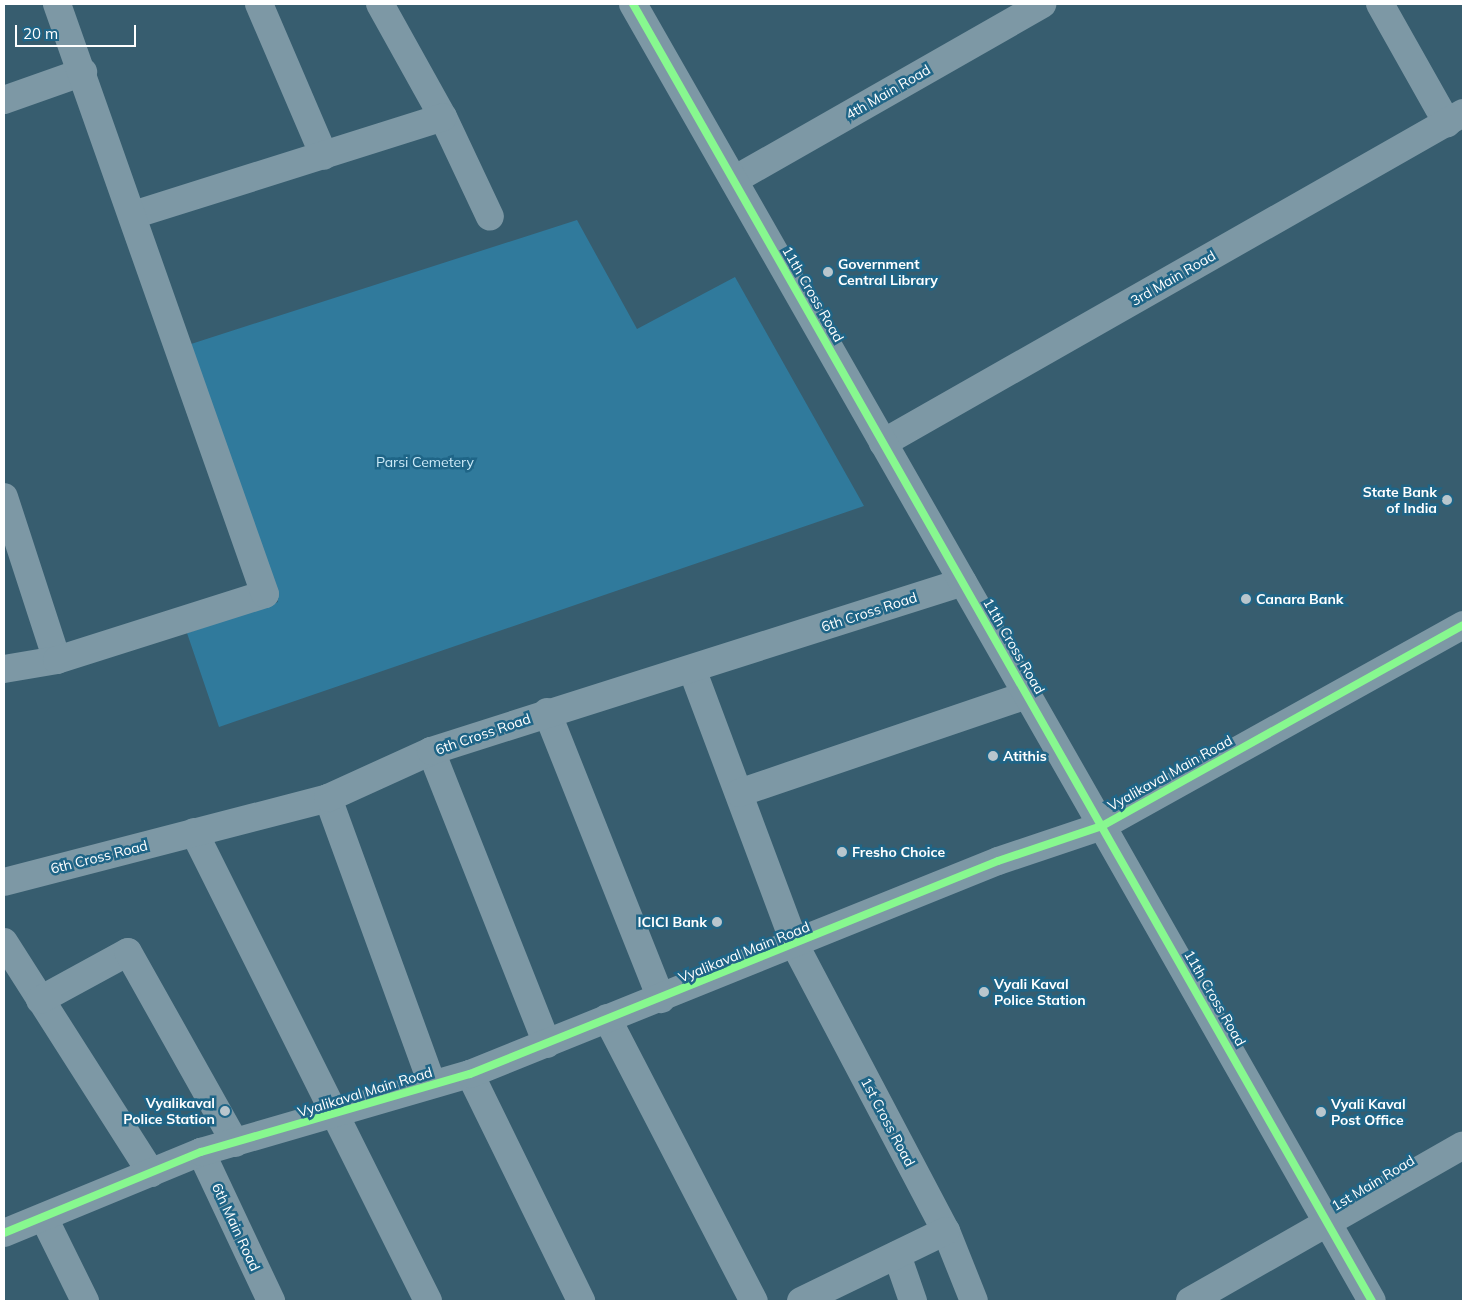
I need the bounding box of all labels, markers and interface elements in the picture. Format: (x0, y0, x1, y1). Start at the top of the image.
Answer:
scale bar (18, 15, 139, 47)
text: 20 m (23, 24, 58, 43)
street label: 4th Main Road (843, 61, 933, 123)
street label: 11th Cross Road (779, 243, 847, 345)
street label: 3rd Main Road (1128, 247, 1218, 309)
place label: Government Central Library (838, 256, 938, 288)
marker: Government Central Library (822, 266, 834, 278)
park label: Parsi Cemetery (376, 454, 474, 470)
place label: State Bank of India (1363, 484, 1437, 516)
marker: State Bank of India (1441, 494, 1453, 506)
street label: 6th Cross Road (819, 589, 919, 635)
place label: Canara Bank (1256, 591, 1344, 607)
marker: Canara Bank (1240, 593, 1252, 605)
street label: 11th Cross Road (980, 595, 1048, 697)
street label: 6th Cross Road (433, 710, 533, 758)
street label: Vyalikaval Main Road (1105, 732, 1235, 814)
place label: Atithis (1003, 748, 1047, 764)
marker: Atithis (987, 750, 999, 762)
street label: 6th Cross Road (49, 837, 149, 877)
place label: Fresho Choice (852, 844, 945, 860)
marker: Fresho Choice (836, 846, 848, 858)
place label: ICICI Bank (638, 914, 707, 930)
marker: ICICI Bank (711, 916, 723, 928)
street label: Vyalikaval Main Road (676, 918, 812, 986)
street label: 11th Cross Road (1181, 947, 1249, 1049)
place label: Vyali Kaval Police Station (994, 976, 1086, 1009)
marker: Vyali Kaval Police Station (978, 986, 990, 998)
street label: Vyalikaval Main Road (296, 1064, 434, 1120)
street label: 1st Cross Road (858, 1075, 918, 1169)
place label: Vyalikaval Police Station (123, 1095, 215, 1128)
place label: Vyali Kaval Post Office (1331, 1096, 1406, 1128)
marker: Vyalikaval Police Station (219, 1105, 231, 1117)
marker: Vyali Kaval Post Office (1315, 1106, 1327, 1118)
street label: 1st Main Road (1328, 1152, 1418, 1214)
street label: 6th Main Road (208, 1180, 264, 1274)

